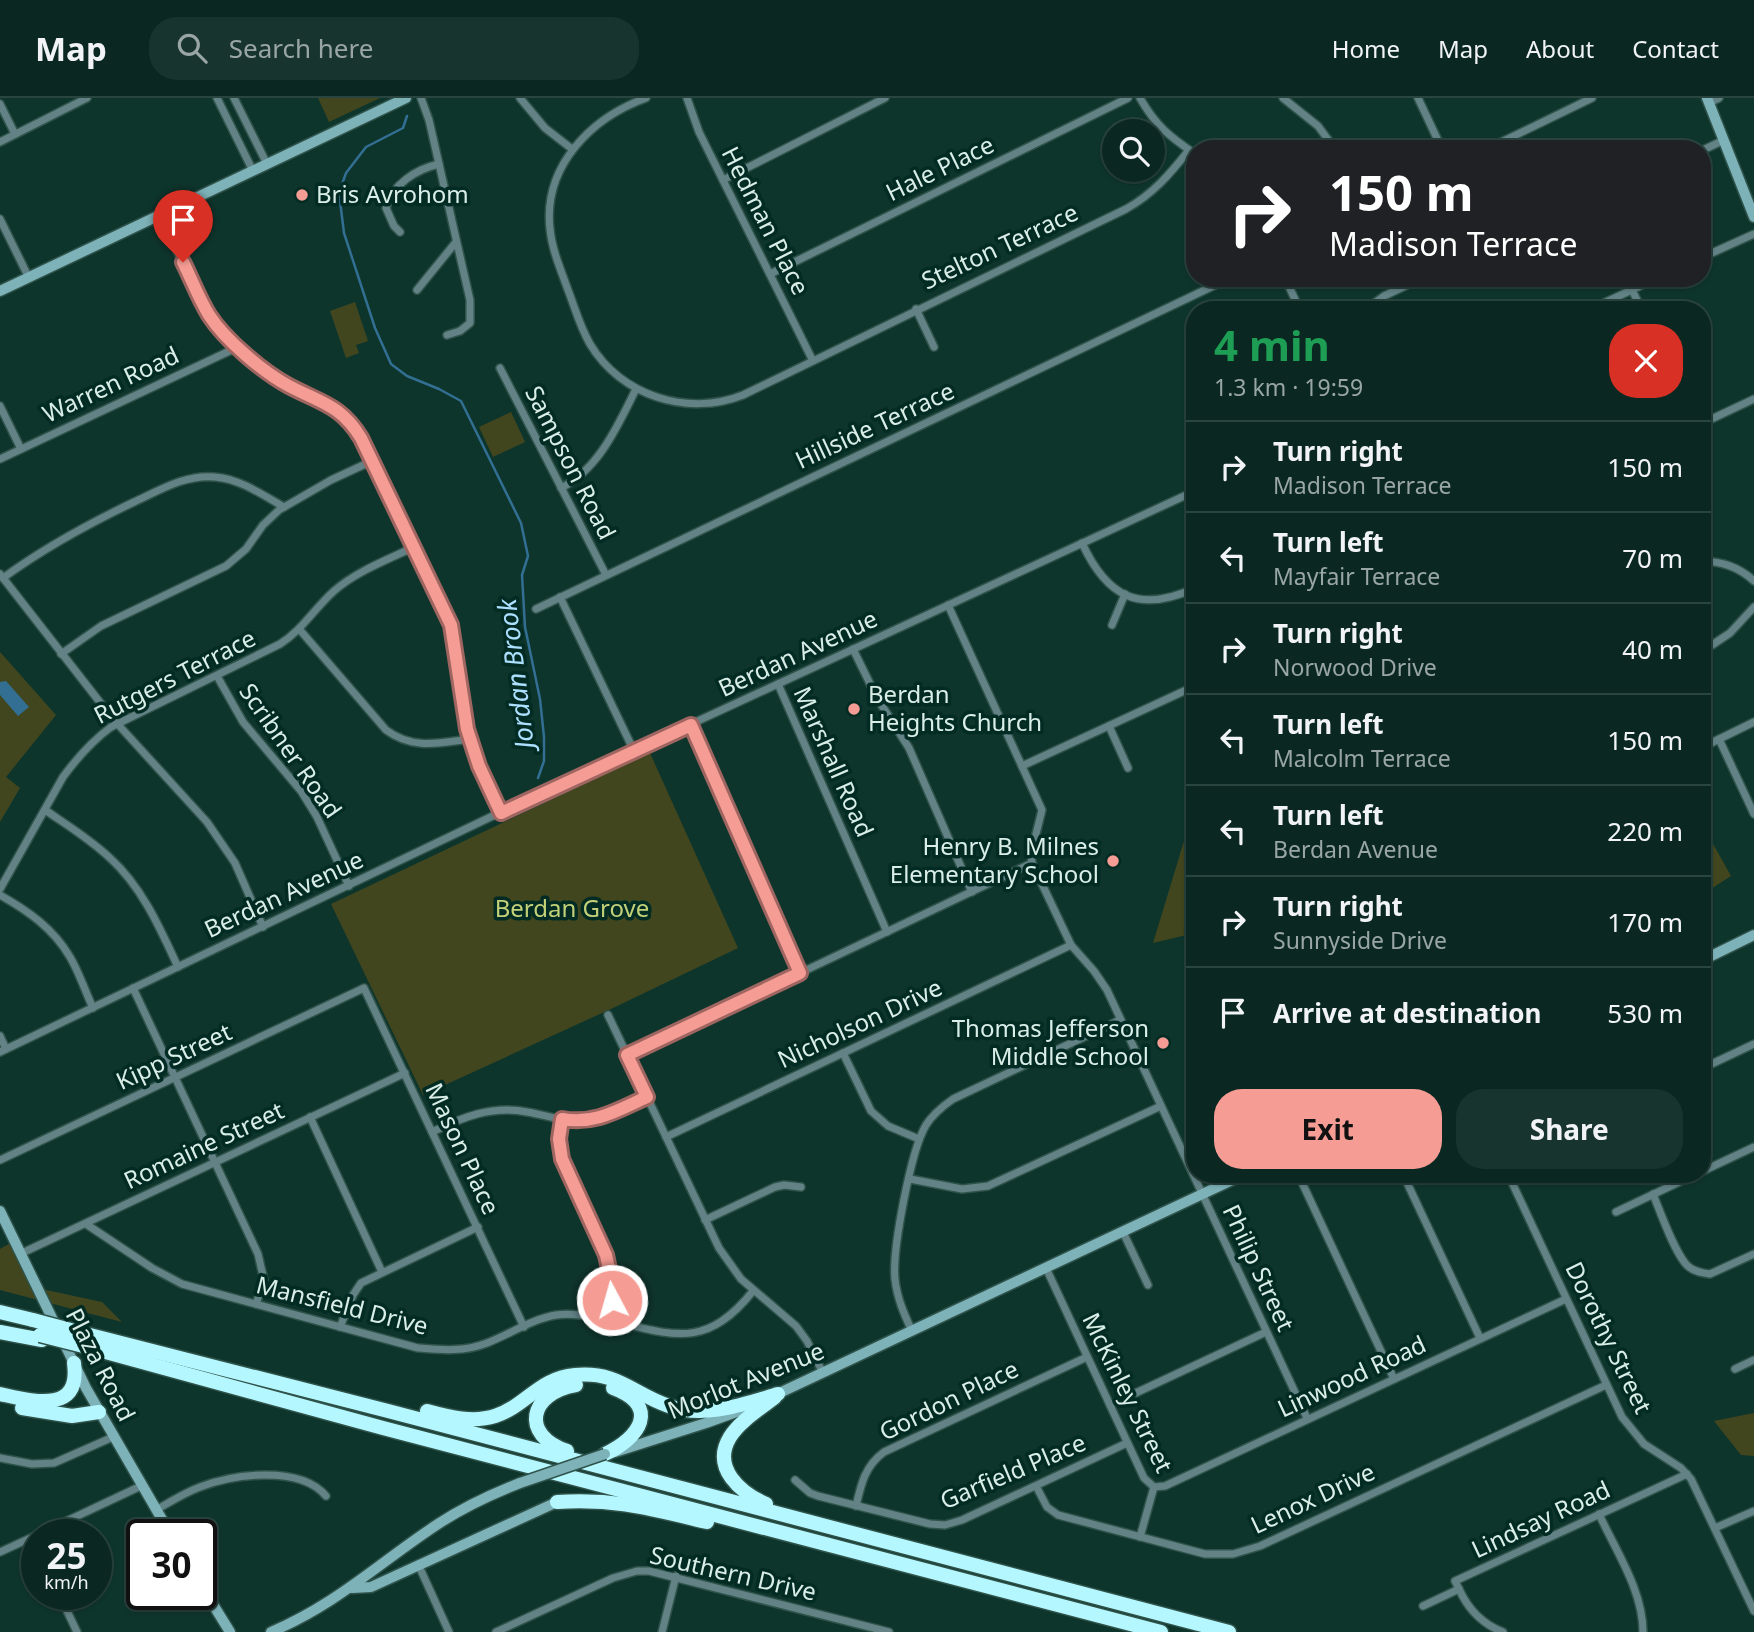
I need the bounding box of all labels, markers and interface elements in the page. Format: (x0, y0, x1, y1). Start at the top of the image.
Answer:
search box (149, 17, 639, 80)
text: Map (35, 26, 107, 71)
icon: search (173, 29, 211, 67)
text: Search here (229, 30, 373, 66)
text: Home (1332, 32, 1400, 65)
text: Map (1438, 32, 1488, 65)
text: About (1526, 32, 1594, 65)
text: Contact (1632, 32, 1719, 65)
map controls (1102, 119, 1165, 182)
button: search (1102, 119, 1165, 182)
street label: Hale Place (880, 127, 999, 208)
street label: Hedman Place (715, 141, 818, 300)
text: 150 m (1329, 159, 1474, 225)
icon: right (1214, 168, 1305, 259)
place label: Bris Avrohom (316, 177, 469, 210)
marker: Bris Avrohom (294, 187, 310, 203)
pin (153, 190, 213, 262)
street label: Stelton Terrace (916, 195, 1083, 296)
icon: arrive (164, 201, 202, 239)
text: Madison Terrace (1329, 222, 1577, 265)
text: 4 min (1214, 316, 1330, 373)
button: close (1609, 324, 1683, 398)
street label: Warren Road (37, 338, 184, 430)
text: 1.3 km · 19:59 (1214, 371, 1363, 403)
street label: Hillside Terrace (790, 373, 959, 476)
street label: Sampson Road (518, 380, 624, 545)
text: Turn right (1273, 433, 1403, 469)
icon: right (1214, 448, 1252, 486)
text: 150 m (1607, 449, 1683, 485)
text: Madison Terrace (1273, 469, 1452, 501)
text: Turn left (1273, 524, 1384, 560)
icon: left (1214, 539, 1252, 577)
text: 70 m (1622, 540, 1683, 576)
text: Mayfair Terrace (1273, 560, 1440, 592)
water label: Jordan Brook (488, 596, 543, 756)
street label: Berdan Avenue (712, 601, 882, 704)
text: Turn right (1273, 615, 1403, 651)
street label: Rutgers Terrace (88, 621, 261, 731)
icon: right (1214, 630, 1252, 668)
text: 40 m (1622, 631, 1683, 667)
text: Norwood Drive (1273, 651, 1437, 683)
street label: Scribner Road (232, 676, 350, 824)
place label: Berdan Heights Church (868, 677, 1042, 738)
street label: Marshall Road (787, 681, 882, 842)
marker: Berdan Heights Church (846, 701, 862, 717)
text: Turn left (1273, 706, 1384, 742)
icon: left (1214, 721, 1252, 759)
text: 150 m (1607, 722, 1683, 758)
text: Malcolm Terrace (1273, 742, 1451, 774)
text: Turn left (1273, 797, 1384, 833)
icon: left (1214, 812, 1252, 850)
text: 220 m (1607, 813, 1683, 849)
place label: Henry B. Milnes Elementary School (890, 829, 1099, 890)
text: Berdan Avenue (1273, 833, 1438, 865)
street label: Berdan Avenue (198, 842, 368, 945)
marker: Henry B. Milnes Elementary School (1105, 853, 1121, 869)
text: Turn right (1273, 888, 1403, 924)
park label: Berdan Grove (495, 891, 649, 924)
icon: right (1214, 903, 1252, 941)
text: 170 m (1607, 904, 1683, 940)
text: Sunnyside Drive (1273, 924, 1447, 956)
street label: Nicholson Drive (772, 970, 947, 1075)
icon: arrive (1214, 994, 1252, 1032)
text: Arrive at destination (1273, 995, 1542, 1031)
text: 530 m (1607, 995, 1683, 1031)
place label: Thomas Jefferson Middle School (952, 1011, 1149, 1072)
street label: Kipp Street (110, 1014, 237, 1097)
marker: Thomas Jefferson Middle School (1155, 1035, 1171, 1051)
street label: Mason Place (418, 1077, 508, 1219)
button: Exit (1214, 1089, 1442, 1169)
button: Share (1456, 1089, 1683, 1169)
street label: Romaine Street (118, 1093, 289, 1196)
street label: Philip Street (1216, 1199, 1303, 1336)
street label: Dorothy Street (1558, 1256, 1660, 1419)
position arrow (575, 1263, 649, 1337)
street label: Mansfield Drive (253, 1267, 432, 1342)
street label: Plaza Road (59, 1302, 144, 1427)
street label: McKinley Street (1075, 1307, 1181, 1478)
street label: Linwood Road (1272, 1327, 1431, 1424)
street label: Morlot Avenue (662, 1333, 829, 1426)
street label: Gordon Place (873, 1352, 1023, 1448)
street label: Garfield Place (935, 1425, 1090, 1516)
street label: Lenox Drive (1245, 1455, 1380, 1541)
street label: Lindsay Road (1466, 1472, 1615, 1565)
speed limit sign: 30 (126, 1519, 217, 1610)
text: 25 (46, 1532, 87, 1579)
street label: Southern Drive (647, 1537, 820, 1608)
text: km/h (44, 1570, 89, 1594)

